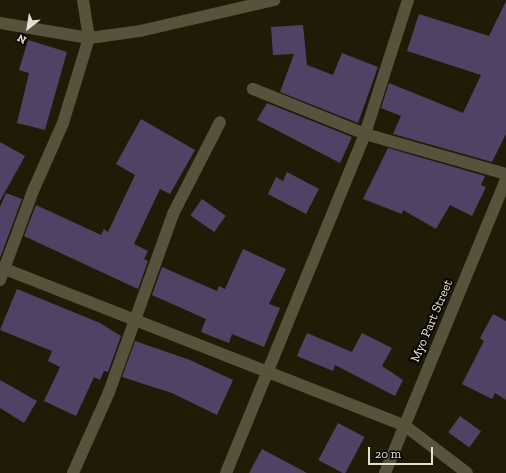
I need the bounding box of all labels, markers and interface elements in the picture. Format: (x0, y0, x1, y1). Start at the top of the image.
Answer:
north arrow (8, 8, 48, 48)
text: N (15, 31, 29, 47)
street label: Myo Part Street (408, 277, 456, 365)
scale bar (370, 439, 435, 465)
text: 20 m (375, 447, 401, 461)

